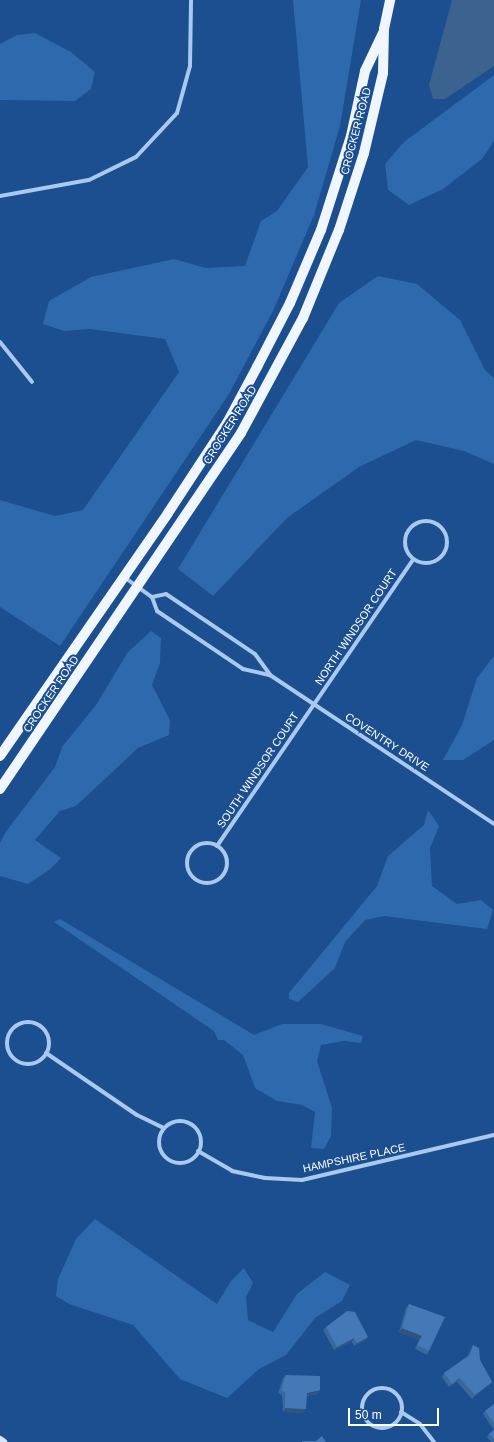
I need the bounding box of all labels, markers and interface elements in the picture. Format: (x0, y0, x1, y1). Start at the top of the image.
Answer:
street label: CROCKER ROAD (338, 86, 374, 176)
street label: CROCKER ROAD (201, 383, 259, 467)
street label: NORTH WINDSOR COURT (312, 566, 400, 688)
street label: CROCKER ROAD (20, 653, 82, 735)
street label: SOUTH WINDSOR COURT (214, 710, 302, 830)
street label: COVENTRY DRIVE (342, 710, 432, 774)
street label: HAMPSHIRE PLACE (302, 1141, 406, 1175)
scale bar (350, 1400, 441, 1426)
text: 50 m (355, 1408, 382, 1422)

